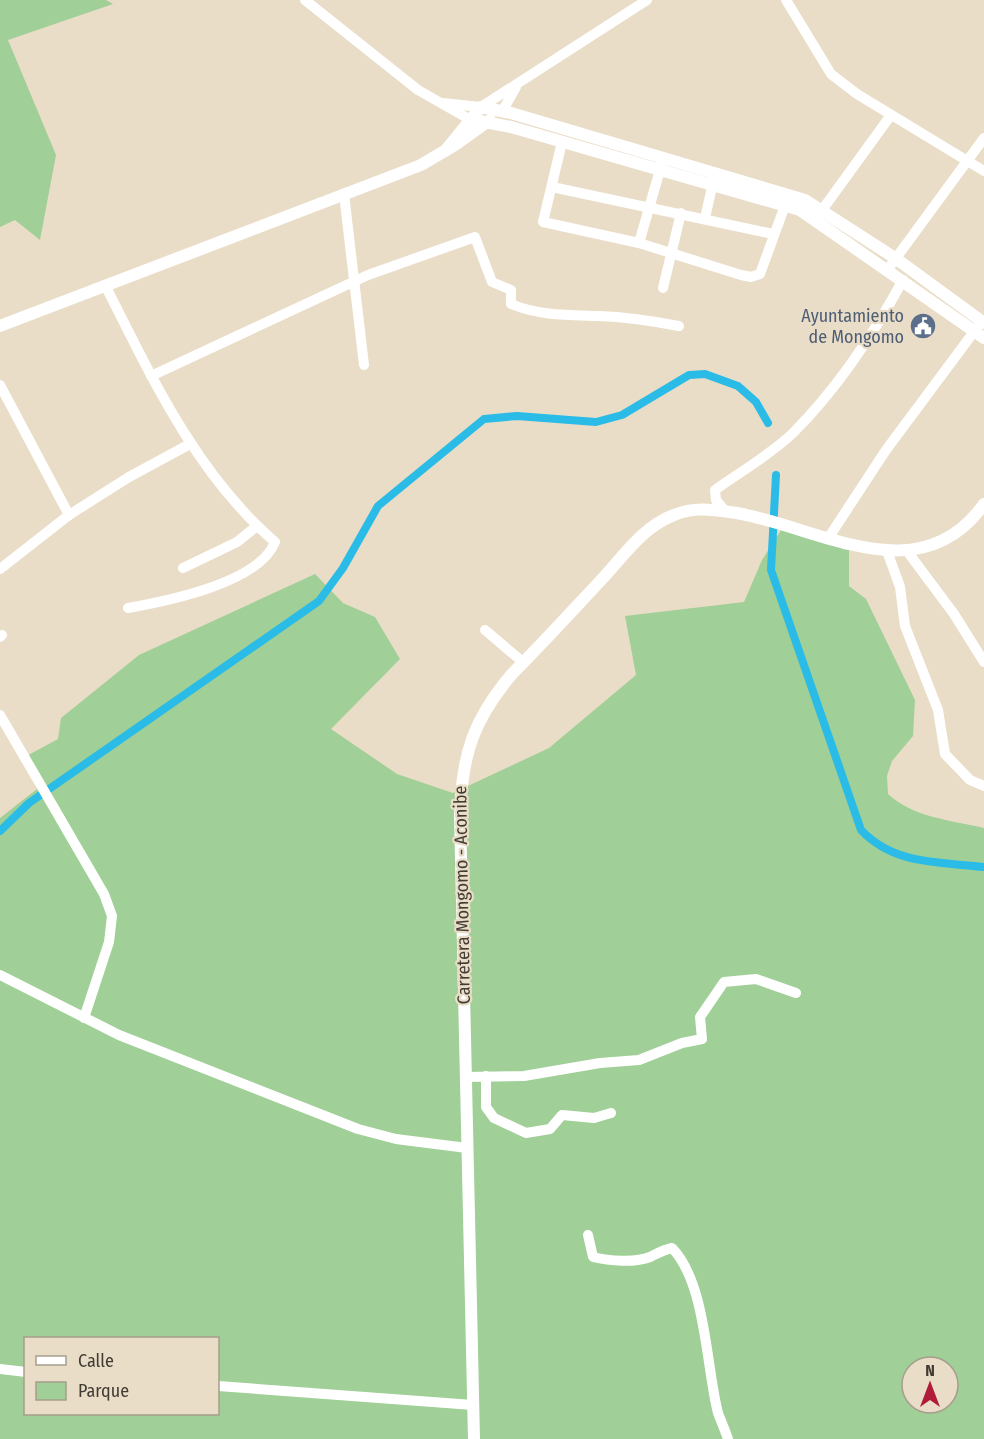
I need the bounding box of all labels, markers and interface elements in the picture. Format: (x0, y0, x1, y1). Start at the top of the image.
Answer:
place label: Ayuntamiento de Mongomo (801, 305, 904, 348)
public building icon: Ayuntamiento de Mongomo (908, 311, 938, 341)
street label: Carretera Mongomo - Aconibe (449, 785, 475, 1004)
legend (24, 1337, 219, 1415)
text: Calle (78, 1350, 114, 1372)
north arrow (900, 1355, 960, 1415)
text: N (925, 1361, 935, 1380)
text: Parque (78, 1380, 129, 1402)

